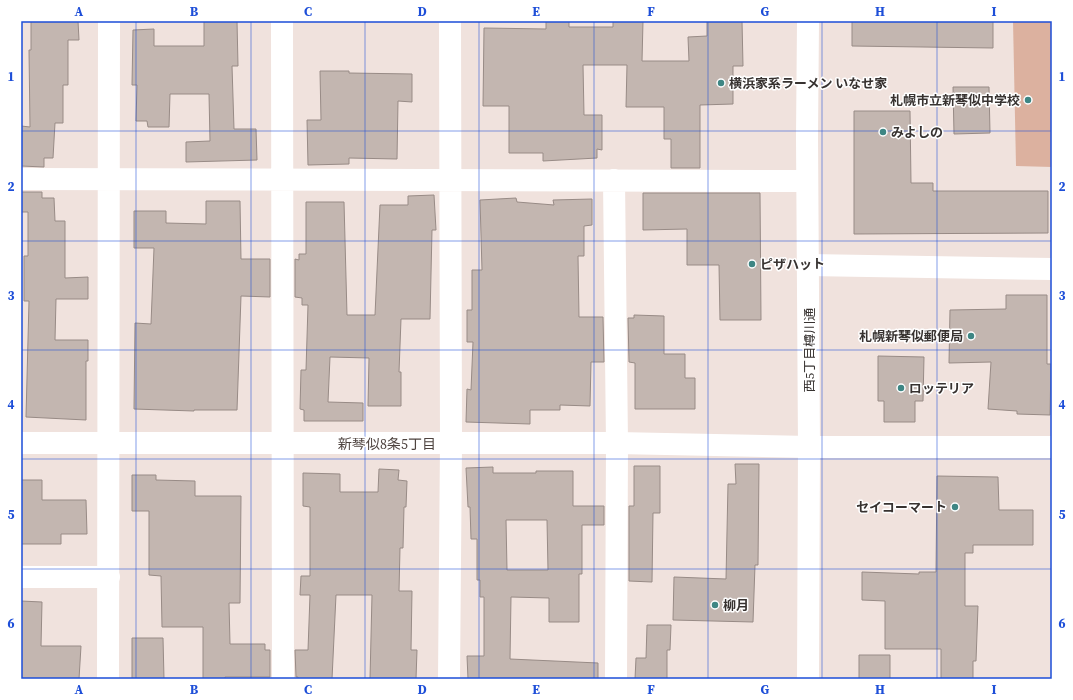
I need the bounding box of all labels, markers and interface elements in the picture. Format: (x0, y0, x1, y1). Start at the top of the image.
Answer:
text: A (75, 3, 84, 20)
text: B (190, 3, 199, 20)
text: C (304, 3, 312, 20)
text: D (417, 3, 427, 20)
text: E (532, 3, 540, 20)
text: F (647, 3, 655, 20)
text: G (761, 3, 770, 20)
text: H (875, 3, 885, 20)
text: I (991, 3, 997, 20)
text: 1 (7, 68, 15, 85)
text: 1 (1058, 68, 1066, 85)
place label: 横浜家系ラーメン いなせ家 (729, 75, 887, 92)
marker: 横浜家系ラーメン いなせ家 (716, 78, 726, 88)
place label: 札幌市立新琴似中学校 (890, 92, 1020, 109)
marker: 札幌市立新琴似中学校 (1023, 95, 1033, 105)
place label: みよしの (891, 124, 943, 141)
marker: みよしの (878, 127, 888, 137)
text: 2 (7, 178, 15, 195)
text: 2 (1058, 178, 1066, 195)
place label: ピザハット (760, 256, 825, 273)
marker: ピザハット (747, 259, 757, 269)
text: 3 (7, 287, 15, 304)
text: 3 (1058, 287, 1066, 304)
street label: 西5丁目樽川通 (801, 308, 818, 392)
place label: 札幌新琴似郵便局 (859, 328, 963, 345)
marker: 札幌新琴似郵便局 (966, 331, 976, 341)
place label: ロッテリア (909, 380, 974, 397)
marker: ロッテリア (896, 383, 906, 393)
text: 4 (7, 396, 15, 413)
text: 4 (1058, 396, 1066, 413)
district label: 新琴似8条5丁目 (338, 434, 436, 454)
place label: セイコーマート (856, 499, 947, 516)
marker: セイコーマート (950, 502, 960, 512)
text: 5 (7, 506, 15, 523)
text: 5 (1058, 506, 1066, 523)
place label: 柳月 (723, 597, 749, 614)
marker: 柳月 (710, 600, 720, 610)
text: 6 (7, 615, 15, 632)
text: 6 (1058, 615, 1066, 632)
text: A (75, 681, 84, 698)
text: B (190, 681, 199, 698)
text: C (304, 681, 312, 698)
text: D (417, 681, 427, 698)
text: E (532, 681, 540, 698)
text: F (647, 681, 655, 698)
text: G (761, 681, 770, 698)
text: H (875, 681, 885, 698)
text: I (991, 681, 997, 698)

